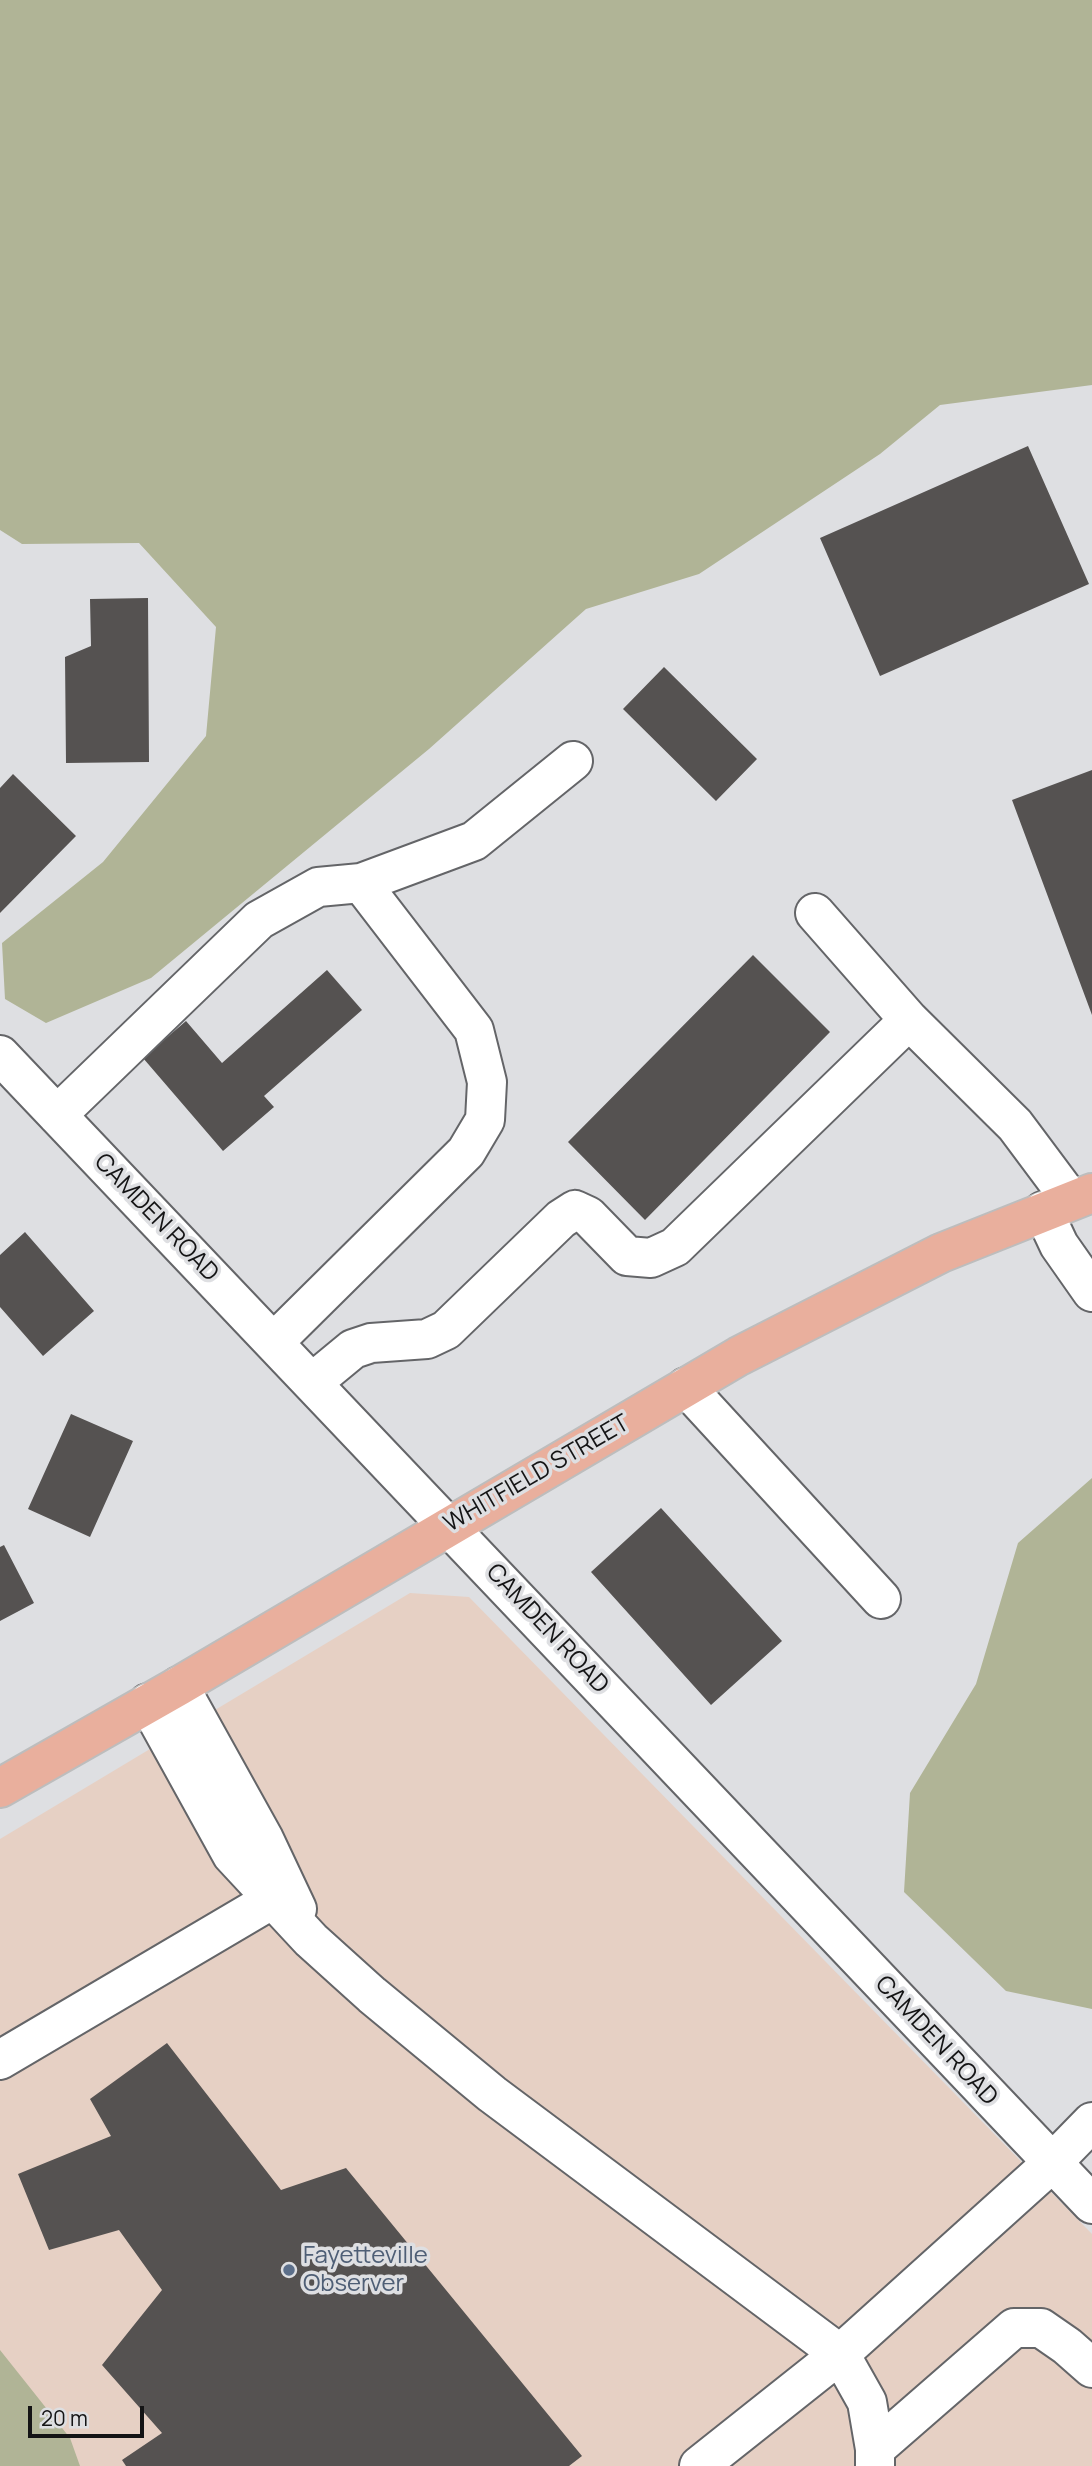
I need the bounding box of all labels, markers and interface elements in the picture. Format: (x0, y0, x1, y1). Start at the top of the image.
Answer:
street label: CAMDEN ROAD (88, 1148, 224, 1288)
street label: WHITFIELD STREET (439, 1409, 635, 1539)
street label: CAMDEN ROAD (480, 1558, 614, 1700)
street label: CAMDEN ROAD (869, 1970, 1003, 2112)
place label: Fayetteville Observer (303, 2242, 428, 2298)
marker: Fayetteville Observer (281, 2262, 297, 2278)
scale bar (32, 2392, 147, 2436)
text: 20 m (41, 2404, 88, 2432)

